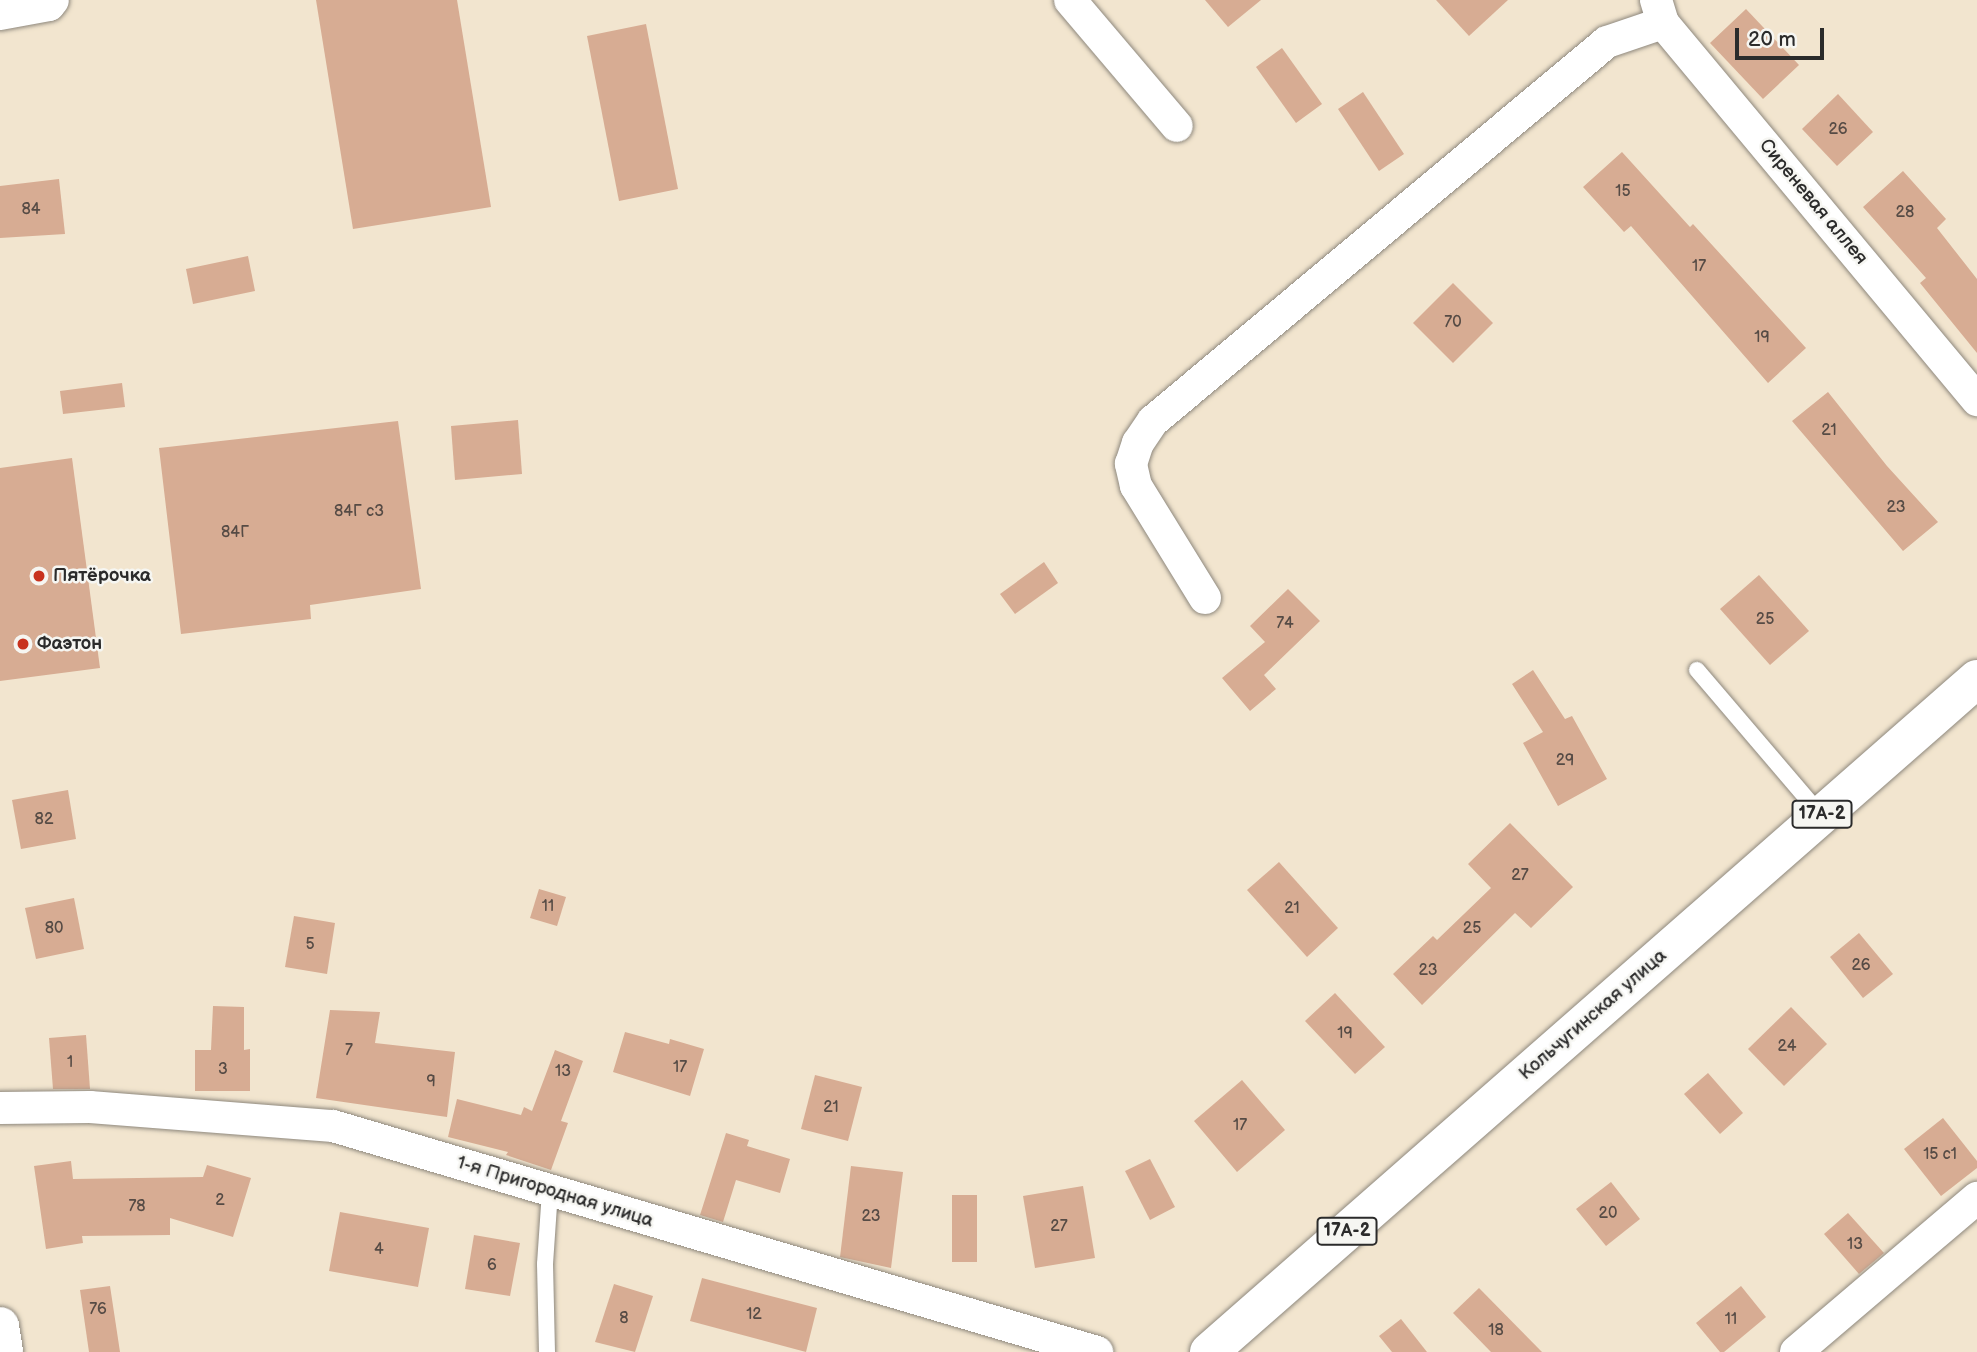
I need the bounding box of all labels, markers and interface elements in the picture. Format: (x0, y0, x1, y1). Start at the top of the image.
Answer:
scale bar (1739, 14, 1828, 58)
text: 20 m (1748, 27, 1796, 52)
house number: 26 (1828, 120, 1848, 140)
street label: Сиреневая аллея (1754, 135, 1872, 269)
house number: 15 (1615, 182, 1631, 202)
house number: 84 (21, 200, 41, 220)
house number: 28 (1896, 203, 1914, 223)
house number: 17 (1692, 257, 1706, 277)
house number: 70 (1444, 313, 1462, 333)
house number: 19 (1754, 328, 1770, 348)
house number: 21 (1821, 421, 1837, 441)
house number: 23 (1887, 498, 1905, 518)
house number: 84Г с3 (334, 502, 384, 522)
house number: 84Г (221, 523, 249, 543)
place label: Пятёрочка (53, 565, 151, 587)
marker: Пятёрочка (31, 568, 47, 584)
house number: 25 (1756, 610, 1774, 630)
house number: 74 (1276, 614, 1294, 634)
place label: Фаэтон (37, 633, 102, 655)
marker: Фаэтон (15, 636, 31, 652)
house number: 29 (1556, 751, 1574, 771)
road number: 17А-2 (1790, 800, 1854, 828)
house number: 82 (35, 810, 53, 830)
house number: 27 (1511, 866, 1529, 886)
house number: 11 (542, 897, 554, 917)
house number: 21 (1284, 899, 1300, 919)
house number: 80 (45, 919, 63, 939)
house number: 25 (1463, 919, 1481, 939)
house number: 5 (305, 935, 315, 955)
street label: Кольчугинская улица (1515, 945, 1671, 1085)
house number: 26 (1851, 956, 1871, 976)
house number: 23 (1419, 961, 1437, 981)
house number: 19 (1337, 1024, 1353, 1044)
house number: 24 (1778, 1037, 1796, 1057)
house number: 7 (345, 1041, 353, 1061)
house number: 1 (67, 1053, 73, 1073)
house number: 17 (673, 1058, 687, 1078)
house number: 3 (218, 1060, 228, 1080)
house number: 13 (555, 1062, 571, 1082)
house number: 9 (426, 1072, 436, 1092)
house number: 21 (823, 1098, 839, 1118)
house number: 17 (1233, 1116, 1247, 1136)
house number: 15 с1 (1923, 1145, 1957, 1165)
street label: 1-я Пригородная улица (454, 1151, 656, 1233)
house number: 2 (215, 1191, 225, 1211)
house number: 78 (128, 1197, 146, 1217)
house number: 20 (1599, 1204, 1617, 1224)
house number: 23 (862, 1207, 880, 1227)
road number: 17А-2 (1316, 1216, 1378, 1246)
house number: 27 (1050, 1217, 1068, 1237)
house number: 13 (1847, 1235, 1863, 1255)
house number: 4 (374, 1240, 384, 1260)
house number: 6 (487, 1256, 497, 1276)
house number: 76 (89, 1300, 107, 1320)
house number: 12 (746, 1305, 762, 1325)
house number: 8 (619, 1309, 629, 1329)
house number: 11 (1725, 1310, 1737, 1330)
house number: 18 (1488, 1321, 1504, 1341)

